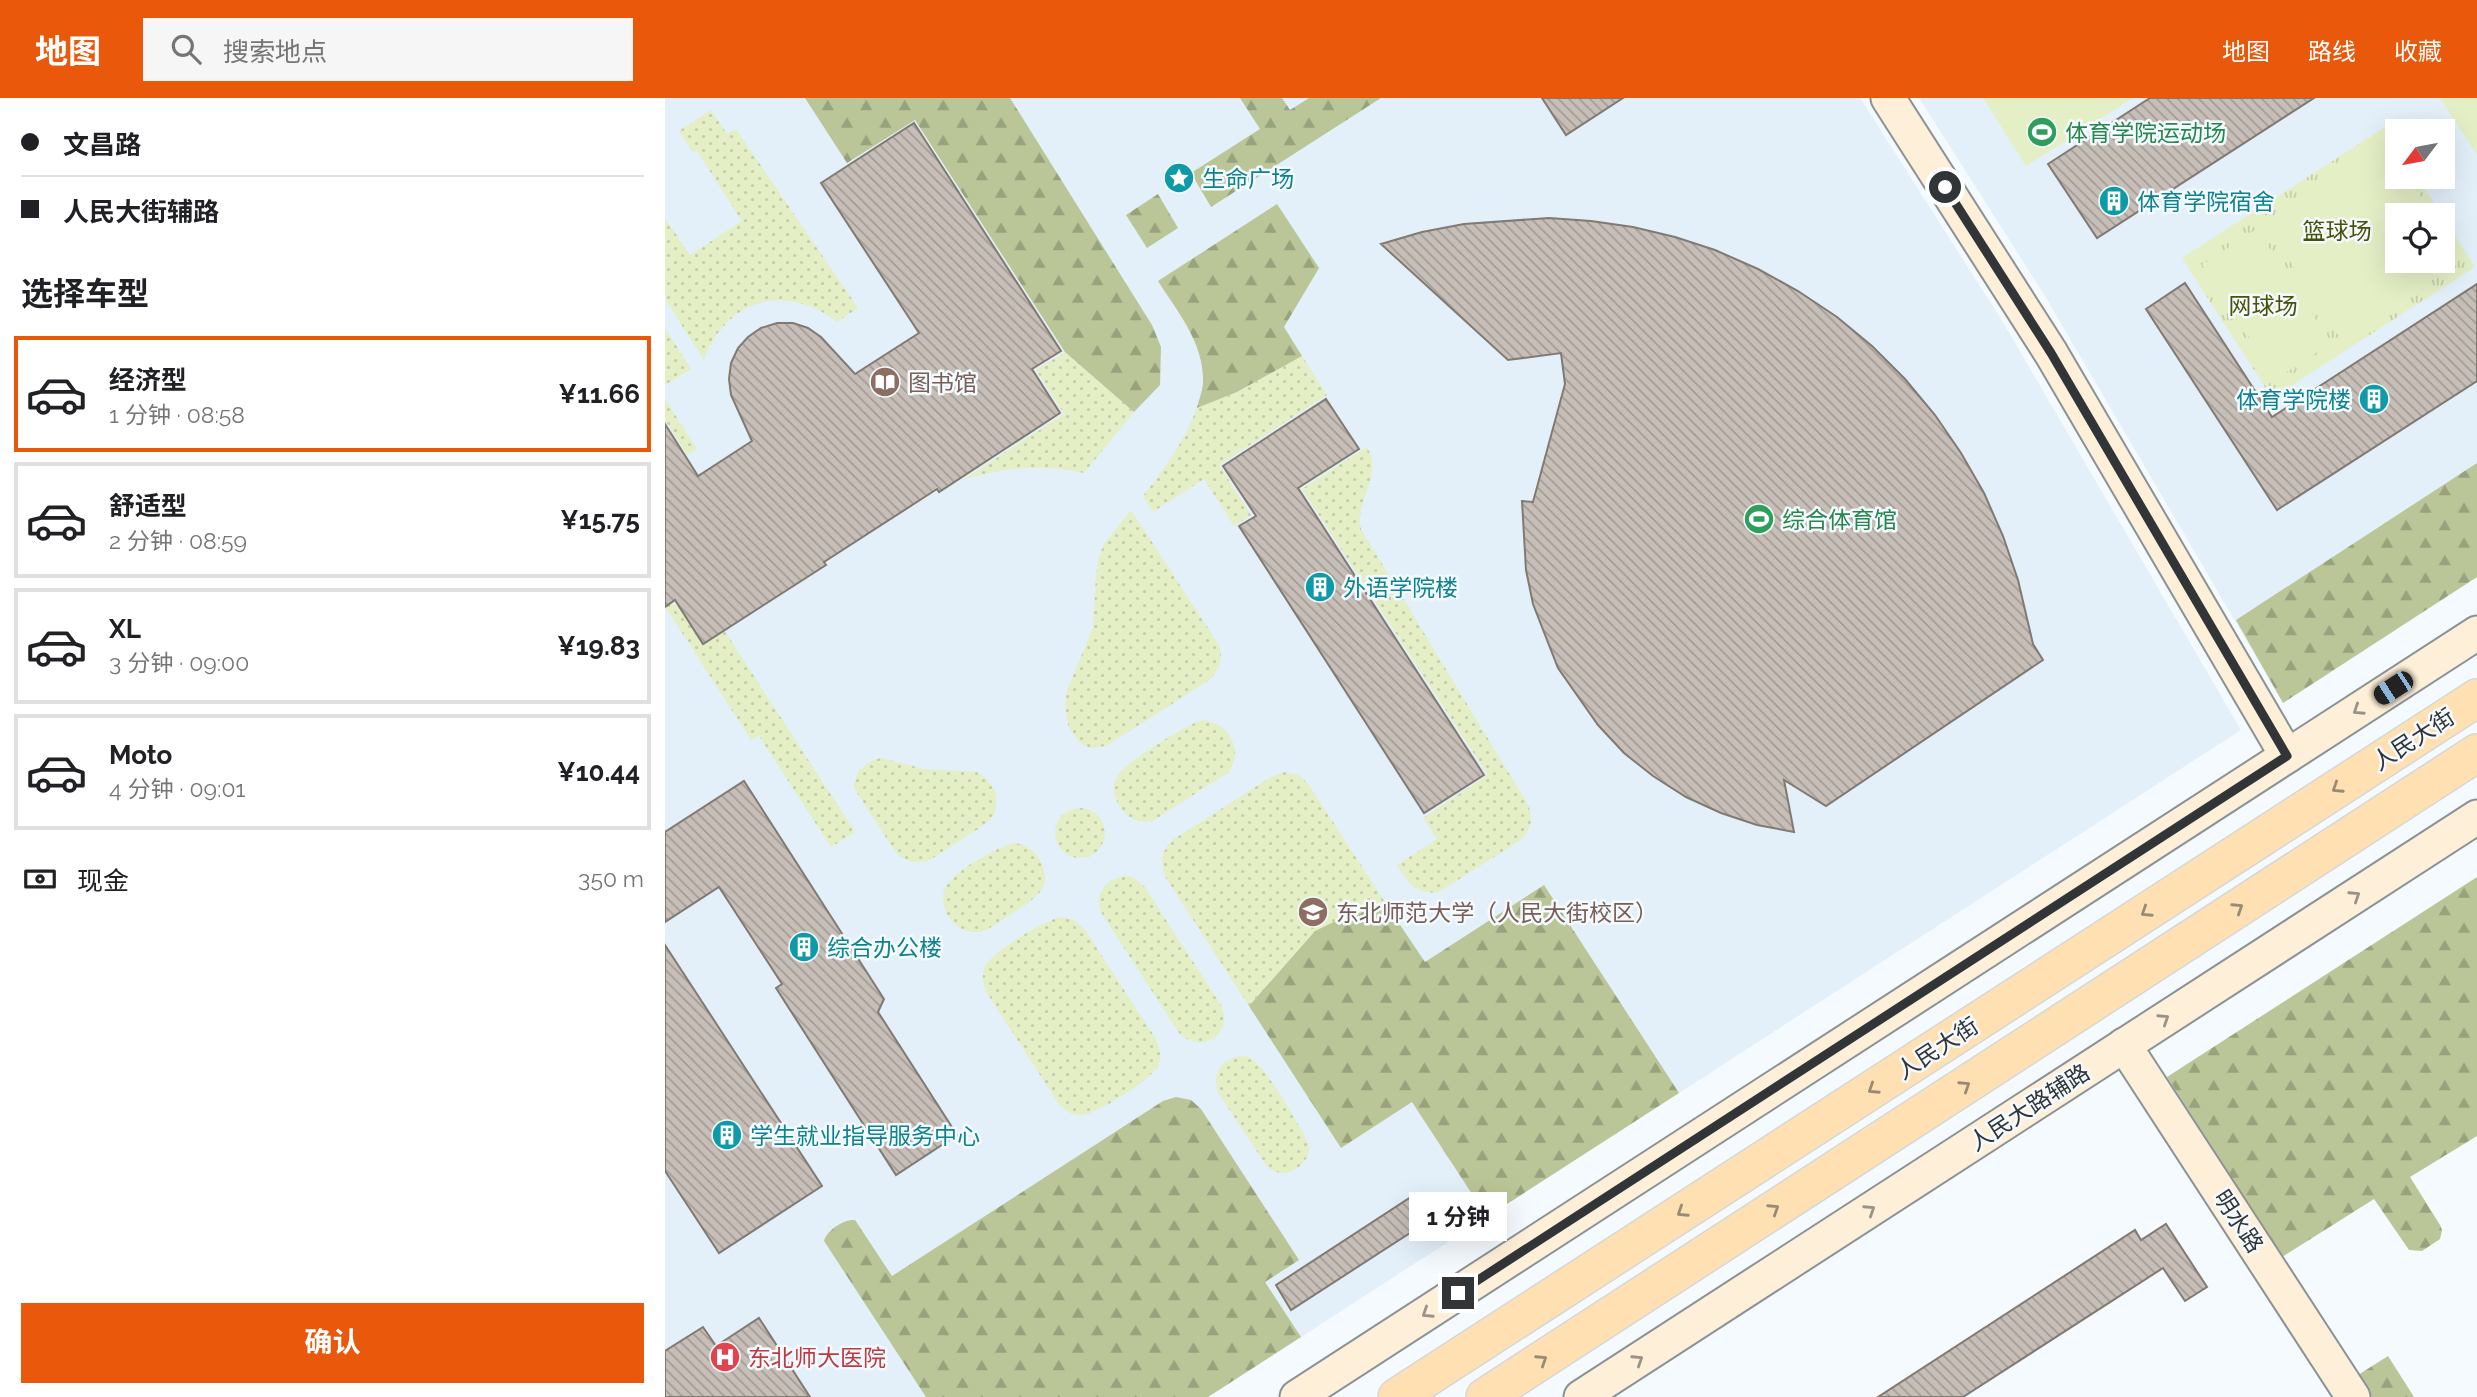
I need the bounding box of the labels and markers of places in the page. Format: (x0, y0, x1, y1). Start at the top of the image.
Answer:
sports icon: 体育学院运动场 (2025, 115, 2059, 149)
place label: 体育学院运动场 (2065, 119, 2226, 146)
place icon: 生命广场 (1162, 161, 1196, 195)
place label: 生命广场 (1202, 165, 1294, 192)
building icon: 体育学院宿舍 (2097, 184, 2131, 218)
place label: 体育学院宿舍 (2137, 188, 2275, 215)
library icon: 图书馆 (868, 365, 902, 399)
place label: 图书馆 (908, 369, 977, 396)
building icon: 体育学院楼 (2357, 382, 2391, 416)
place label: 体育学院楼 (2236, 386, 2351, 413)
sports icon: 综合体育馆 (1742, 502, 1776, 536)
place label: 综合体育馆 (1782, 506, 1897, 533)
building icon: 外语学院楼 (1303, 570, 1337, 604)
place label: 外语学院楼 (1343, 574, 1458, 601)
school or university icon: 东北师范大学（人民大街校区） (1296, 895, 1330, 929)
place label: 东北师范大学（人民大街校区） (1336, 899, 1658, 926)
building icon: 综合办公楼 (787, 930, 821, 964)
place label: 综合办公楼 (827, 934, 942, 961)
building icon: 学生就业指导服务中心 (710, 1118, 744, 1152)
place label: 学生就业指导服务中心 (750, 1122, 980, 1149)
hospital icon: 东北师大医院 (708, 1340, 742, 1374)
place label: 东北师大医院 (748, 1344, 886, 1371)

